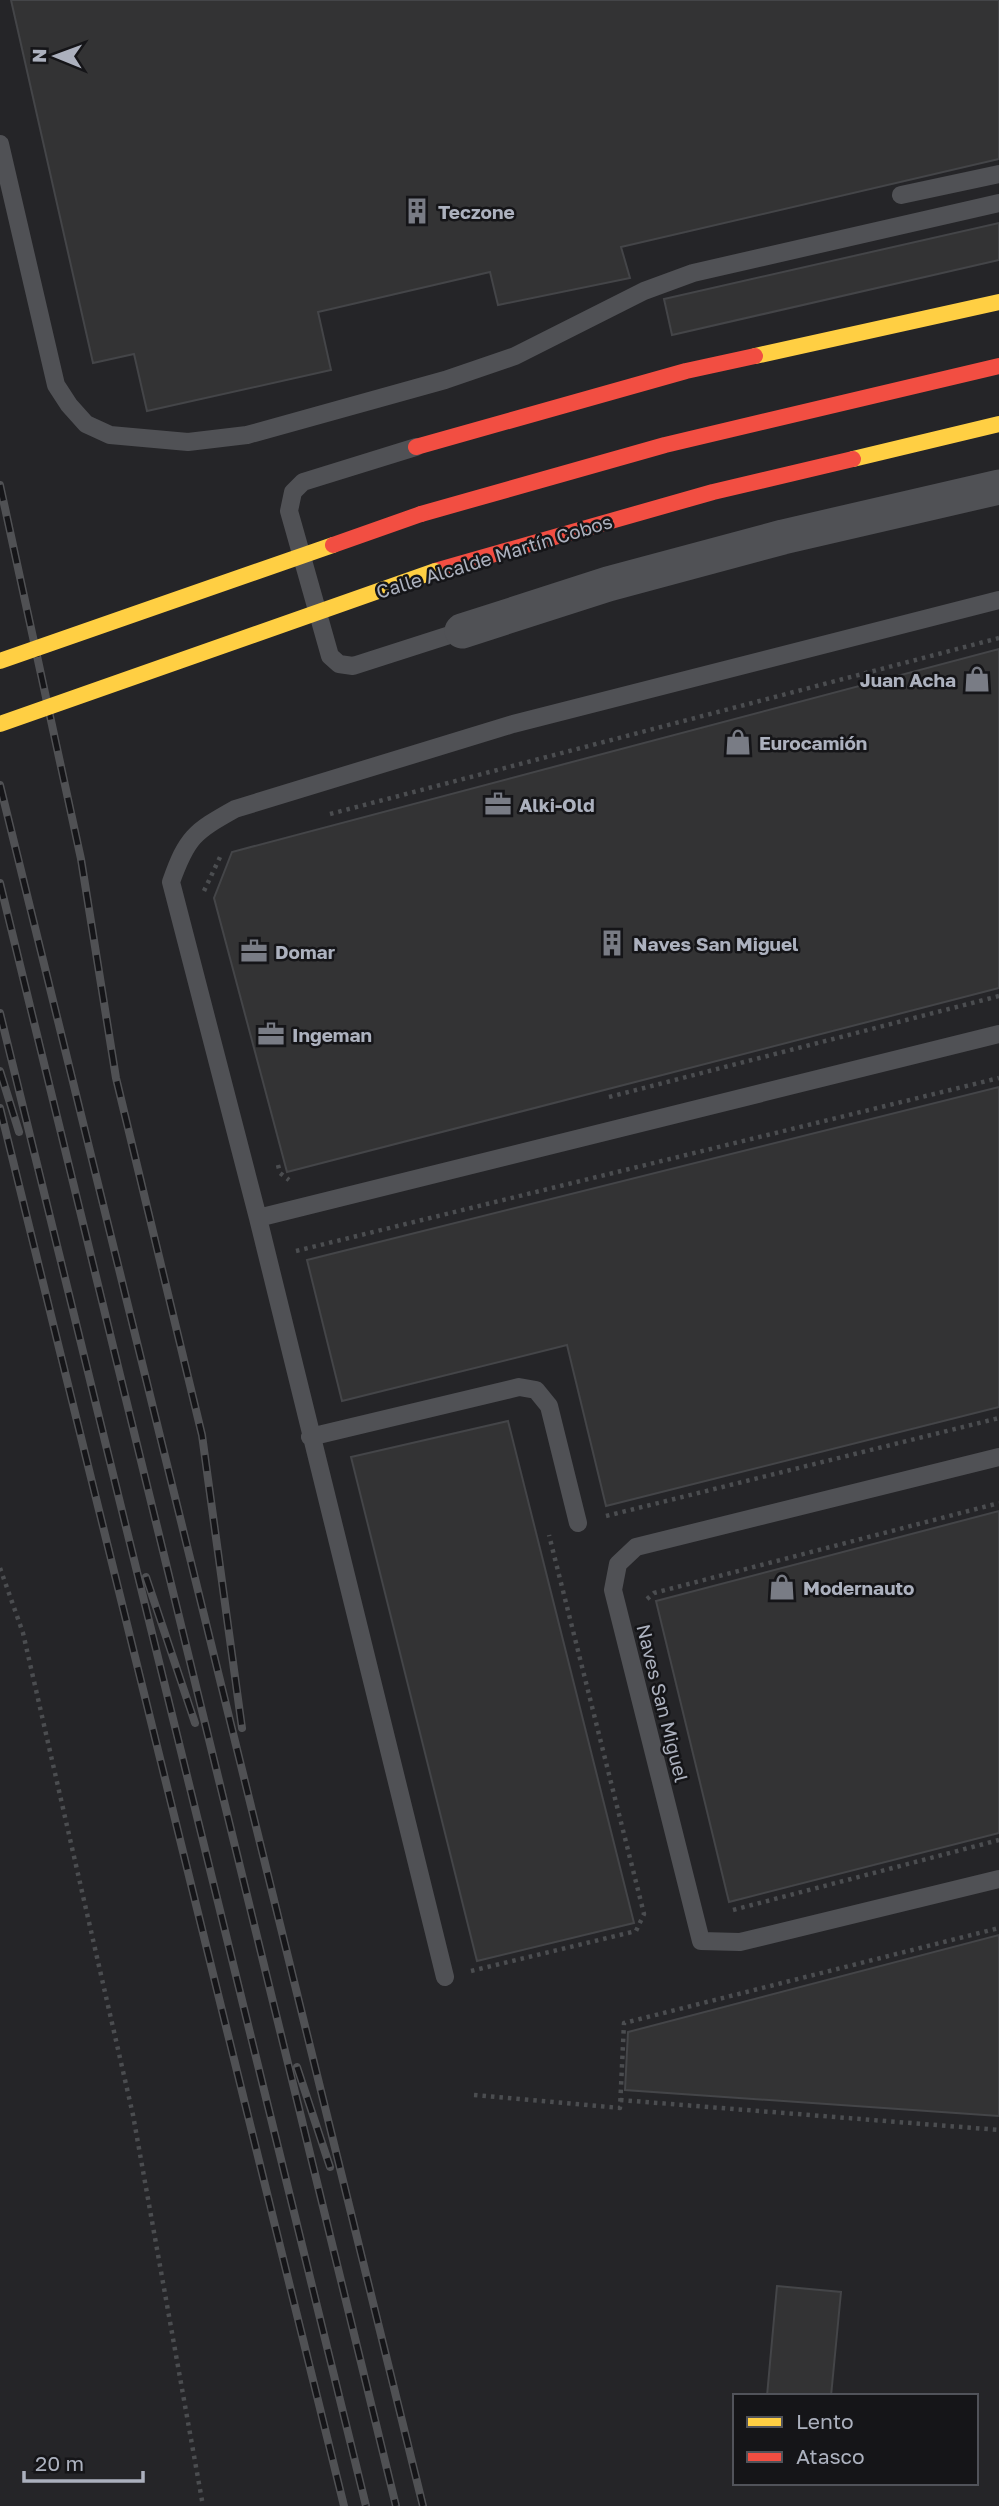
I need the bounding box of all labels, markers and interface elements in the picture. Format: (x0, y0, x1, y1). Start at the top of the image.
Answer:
north arrow (21, 21, 91, 91)
text: N (27, 48, 50, 63)
building icon: Teczone (402, 196, 432, 226)
place label: Teczone (438, 200, 515, 223)
street label: Calle Alcalde Martín Cobos (373, 509, 615, 603)
shop icon: Juan Acha (962, 664, 992, 694)
place label: Juan Acha (860, 668, 956, 691)
shop icon: Eurocamión (723, 727, 753, 757)
place label: Eurocamión (759, 731, 867, 754)
office icon: Alki-Old (483, 789, 513, 819)
place label: Alki-Old (519, 793, 595, 816)
building icon: Naves San Miguel (597, 928, 627, 958)
place label: Naves San Miguel (633, 932, 798, 955)
office icon: Domar (239, 936, 269, 966)
place label: Domar (275, 940, 336, 963)
office icon: Ingeman (256, 1019, 286, 1049)
place label: Ingeman (292, 1023, 372, 1046)
shop icon: Modernauto (767, 1572, 797, 1602)
place label: Modernauto (803, 1576, 914, 1599)
street label: Naves San Miguel (632, 1622, 694, 1784)
legend (733, 2394, 978, 2485)
text: Lento (796, 2408, 854, 2434)
scale bar (24, 2440, 144, 2484)
text: Atasco (796, 2443, 865, 2469)
text: 20 m (35, 2450, 84, 2476)

